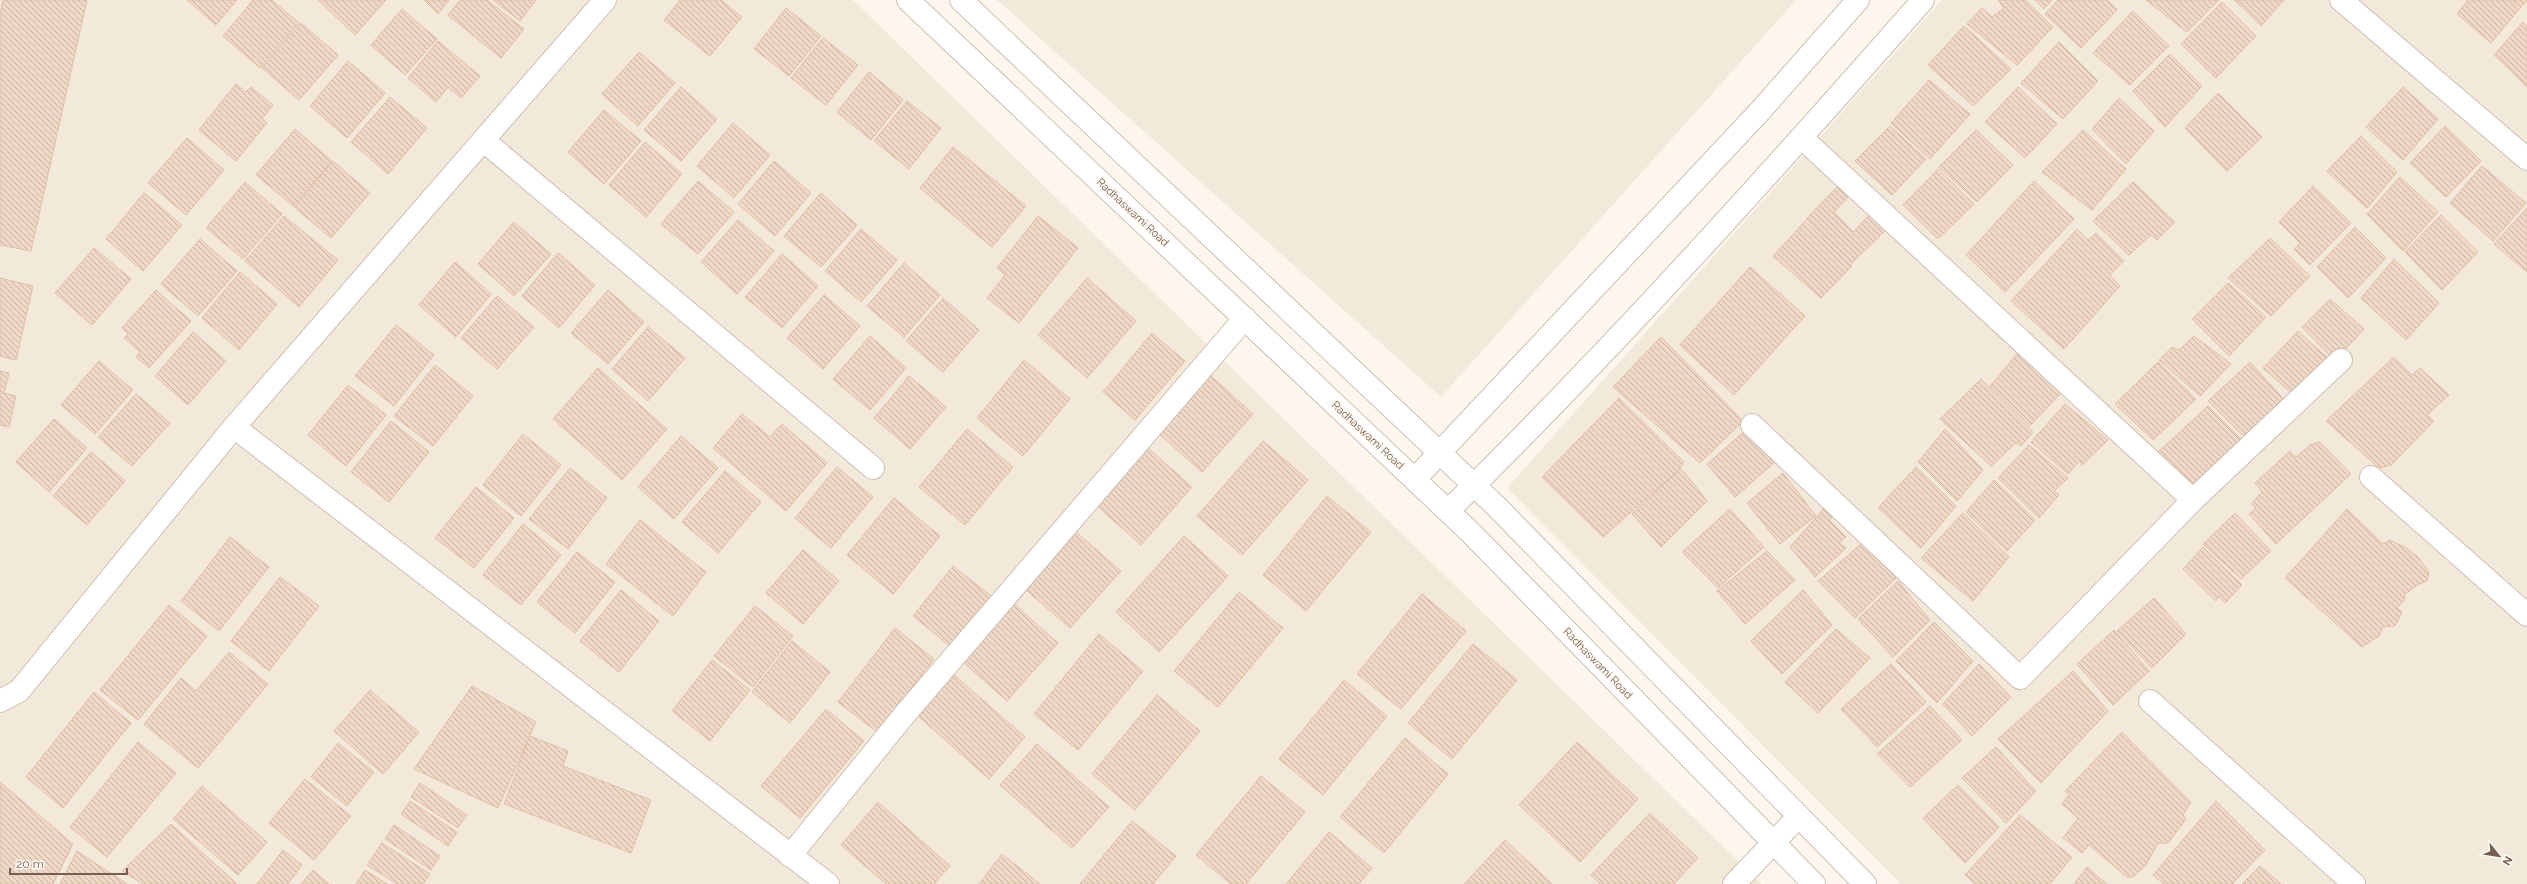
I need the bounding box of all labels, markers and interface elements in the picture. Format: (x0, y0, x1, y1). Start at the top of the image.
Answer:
street label: Radhaswami Road (1094, 176, 1172, 249)
street label: Radhaswami Road (1329, 399, 1407, 472)
street label: Radhaswami Road (1560, 625, 1635, 702)
north arrow (2479, 836, 2519, 876)
scale bar (10, 850, 127, 876)
text: N (2499, 854, 2515, 868)
text: 20 m (16, 857, 44, 871)

